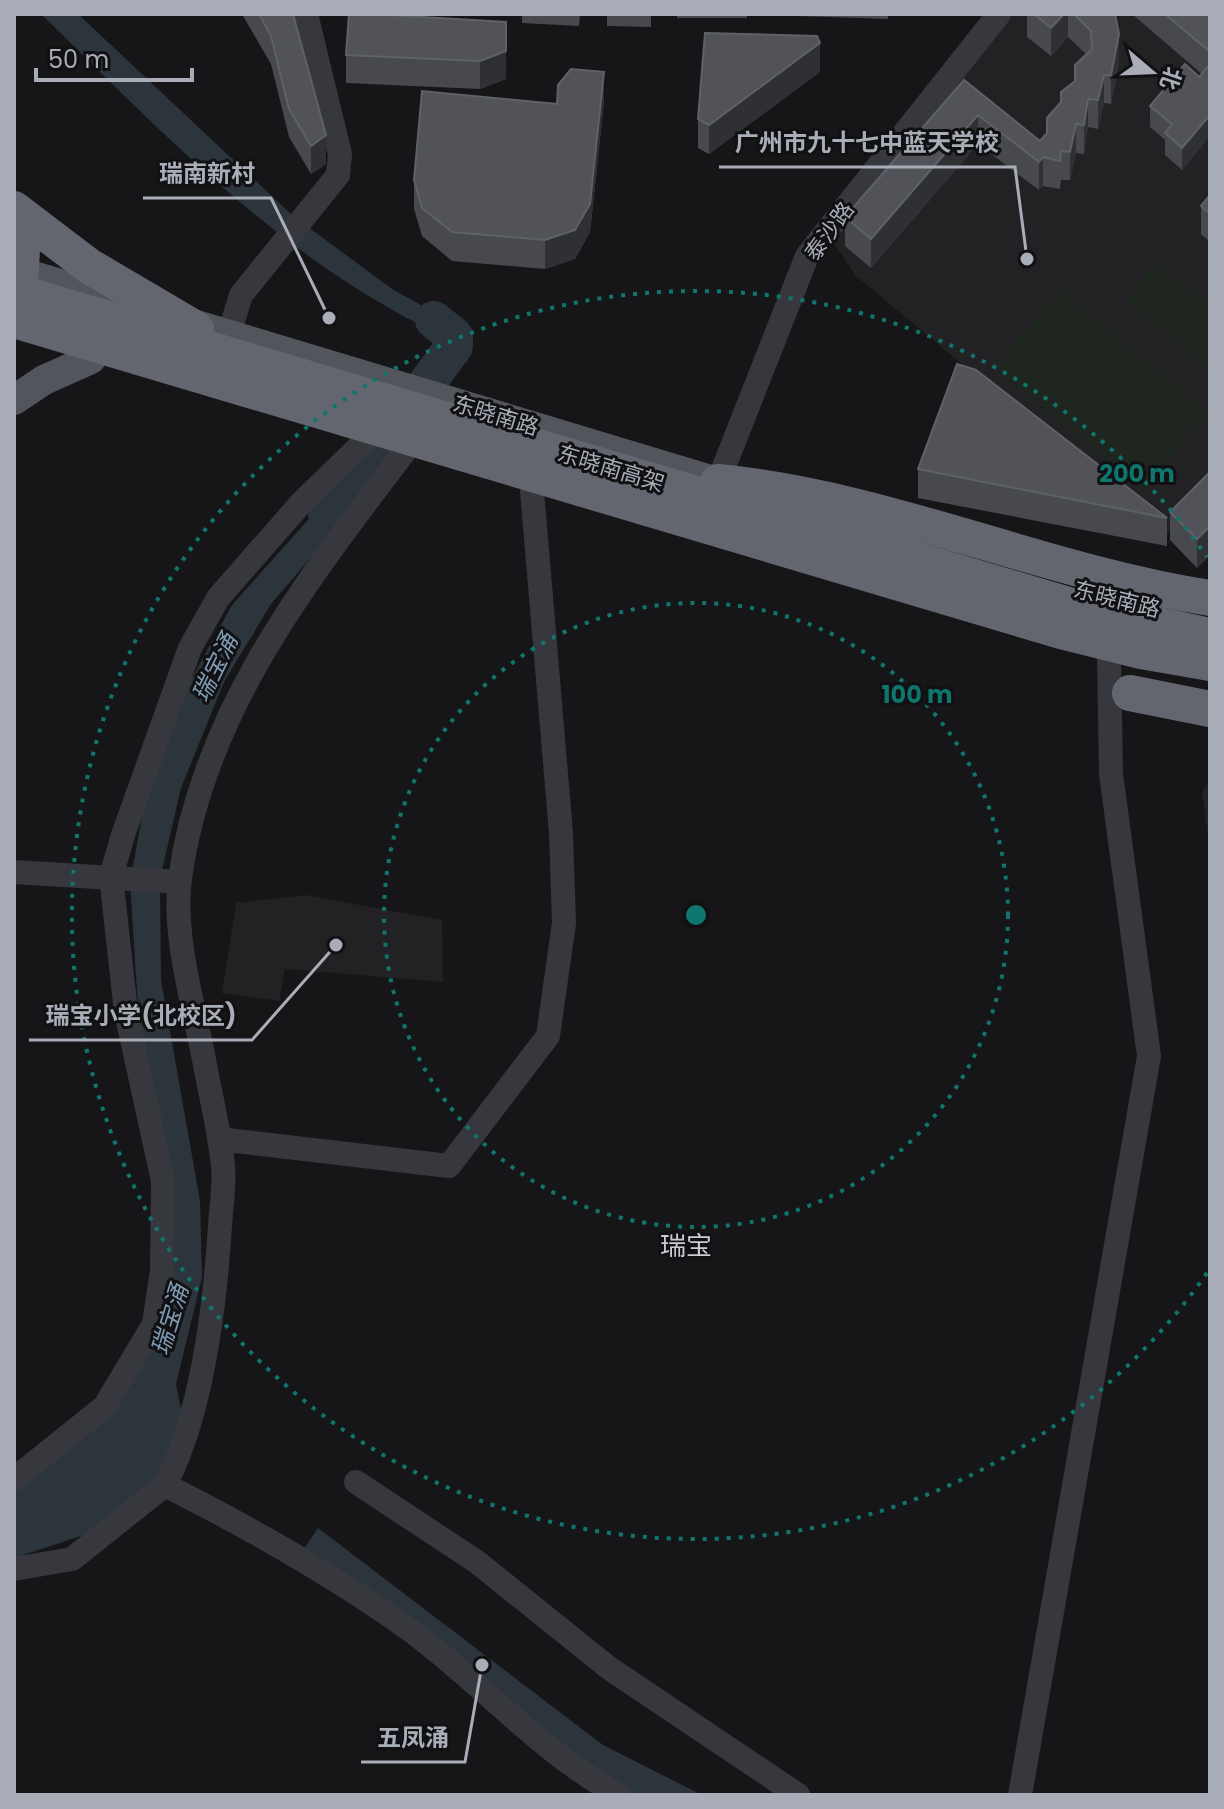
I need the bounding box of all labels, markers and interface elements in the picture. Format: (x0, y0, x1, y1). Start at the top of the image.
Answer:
scale bar (36, 32, 192, 82)
north arrow (1112, 32, 1192, 112)
text: 50 m (48, 43, 109, 76)
text: 北 (1152, 63, 1189, 94)
callout: 广州市九十七中蓝天学校 (719, 119, 1015, 167)
text: 广州市九十七中蓝天学校 (735, 126, 999, 159)
callout: 瑞南新村 (143, 150, 271, 198)
text: 瑞南新村 (159, 157, 255, 190)
street label: 泰沙路 (797, 195, 861, 267)
street label: 东晓南路 (449, 388, 542, 443)
street label: 东晓南高架 (554, 438, 668, 499)
text: 200 m (1099, 457, 1175, 490)
street label: 东晓南路 (1070, 574, 1163, 625)
water label: 瑞宝涌 (184, 625, 246, 707)
text: 100 m (882, 678, 952, 711)
centre of rings (682, 901, 710, 929)
callout: 瑞宝小学(北校区) (29, 992, 252, 1040)
text: 瑞宝小学(北校区) (46, 999, 236, 1032)
district label: 瑞宝 (660, 1228, 712, 1264)
water label: 瑞宝涌 (143, 1278, 197, 1359)
callout: 五凤涌 (361, 1714, 465, 1762)
text: 五凤涌 (377, 1721, 449, 1754)

